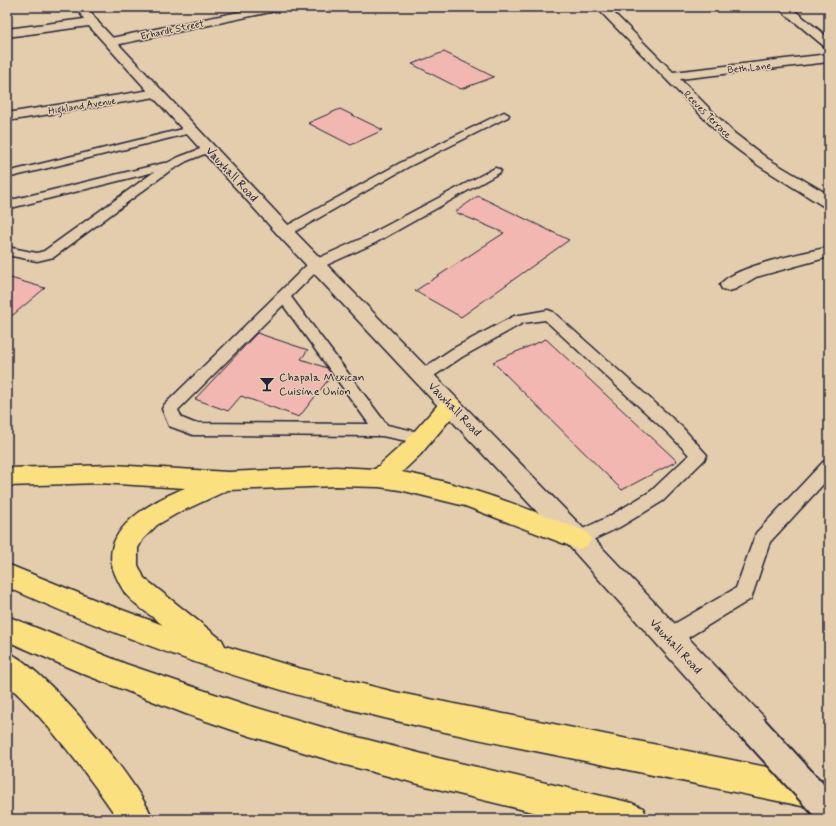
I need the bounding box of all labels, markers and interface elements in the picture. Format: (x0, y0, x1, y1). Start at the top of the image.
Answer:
street label: Erhardt Street (139, 17, 206, 44)
street label: Beth Lane (727, 60, 772, 77)
street label: Reeves Terrace (680, 88, 735, 142)
street label: Highland Avenue (47, 95, 118, 120)
street label: Vauxhall Road (201, 144, 261, 206)
place label: Chapala Mexican Cuisine Union (279, 370, 364, 400)
bar icon: Chapala Mexican Cuisine Union (258, 375, 276, 393)
street label: Vauxhall Road (424, 379, 484, 441)
street label: Vauxhall Road (645, 616, 705, 678)

